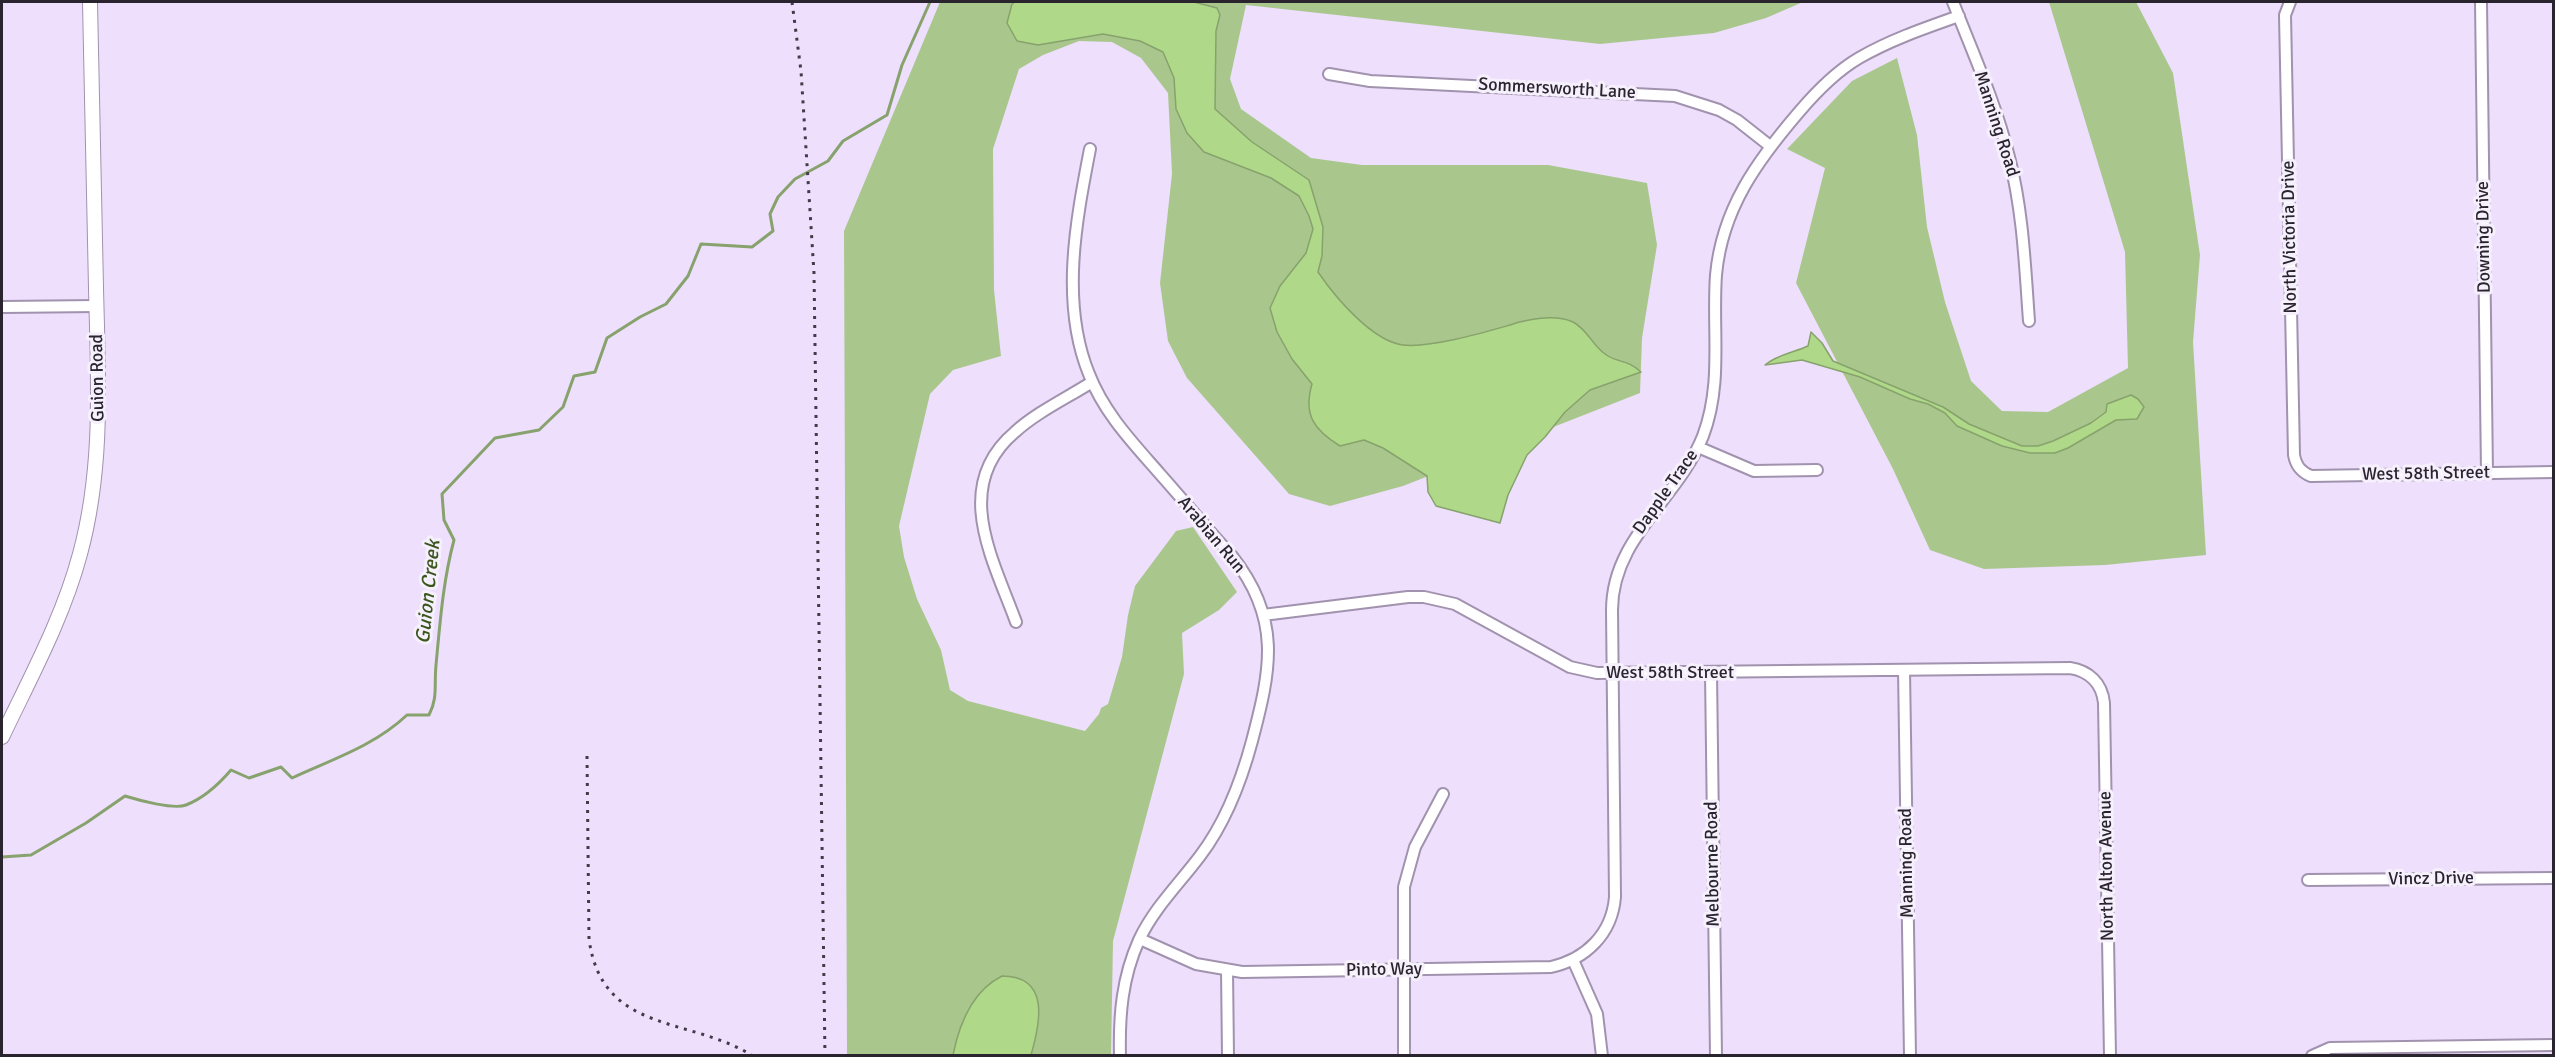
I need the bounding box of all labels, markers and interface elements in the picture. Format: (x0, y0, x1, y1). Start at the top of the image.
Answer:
street label: Manning Road (1969, 68, 2023, 180)
street label: Sommersworth Lane (1478, 74, 1636, 104)
street label: North Victoria Drive (2278, 160, 2302, 314)
street label: Downing Drive (2472, 181, 2496, 293)
street label: Guion Road (86, 334, 110, 422)
street label: Dapple Trace (1629, 445, 1703, 539)
street label: West 58th Street (2362, 462, 2490, 486)
street label: Arabian Run (1173, 492, 1249, 578)
water label: Guion Creek (412, 539, 446, 645)
street label: West 58th Street (1606, 662, 1734, 684)
street label: North Alton Avenue (2095, 791, 2119, 941)
street label: Melbourne Road (1701, 801, 1725, 927)
street label: Manning Road (1895, 808, 1919, 918)
street label: Vincz Drive (2388, 867, 2474, 891)
street label: Pinto Way (1346, 959, 1422, 981)

